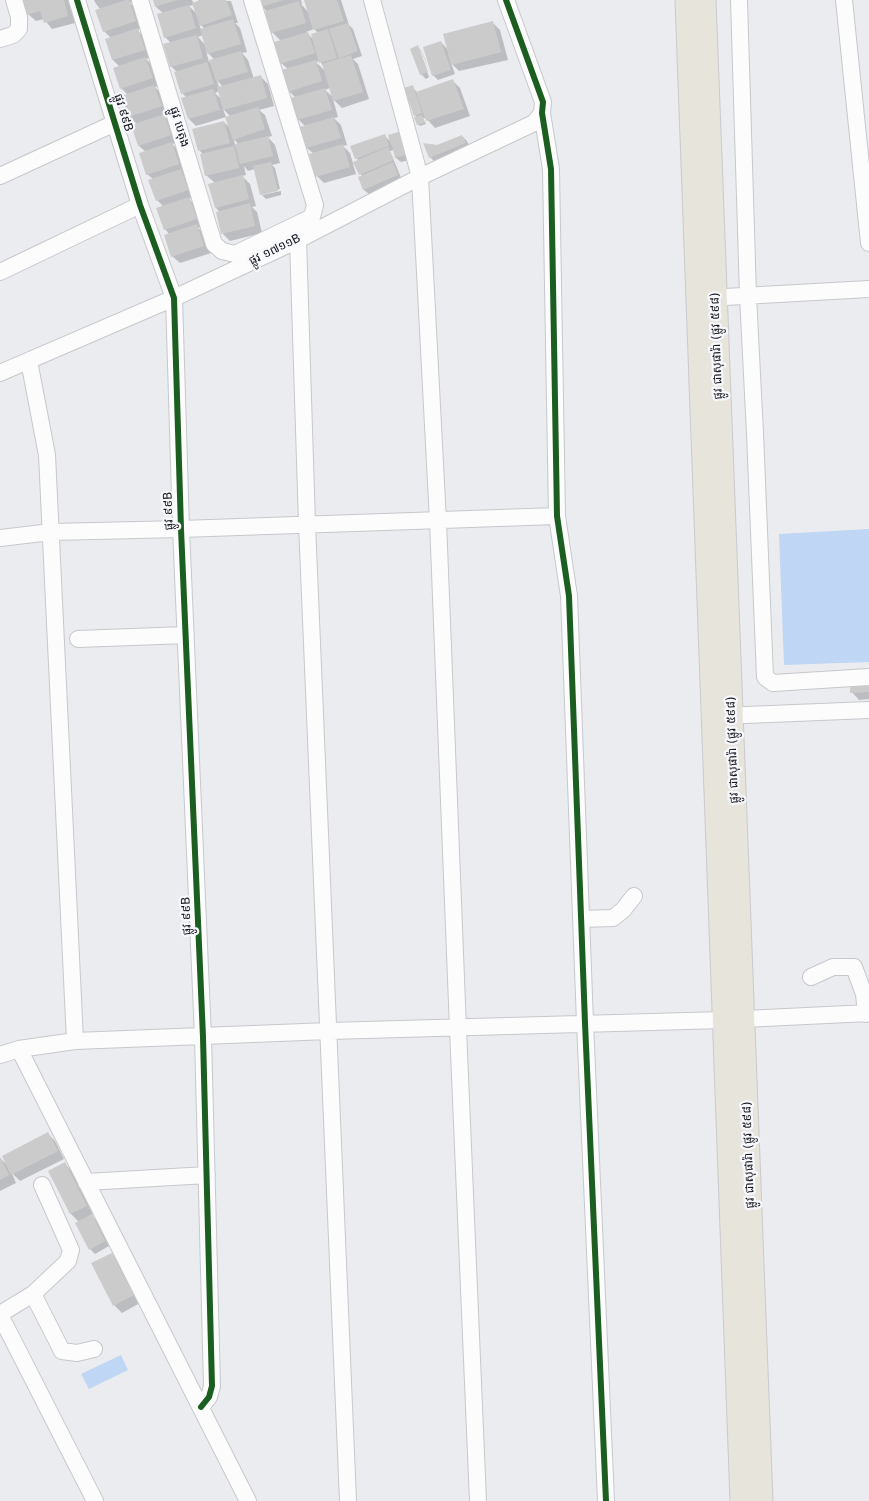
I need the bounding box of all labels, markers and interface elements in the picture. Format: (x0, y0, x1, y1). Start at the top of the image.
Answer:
street label: ផ្លូវ ៩៩B (110, 92, 136, 134)
street label: ផ្លូវ បេតុង (166, 105, 192, 149)
street label: ផ្លូវ ១៧១១B (247, 231, 303, 269)
street label: ផ្លូវ ជាសុផារ៉ា (ផ្លូវ ៥៩៨) (708, 292, 726, 400)
street label: ផ្លូវ ៩៩B (161, 491, 177, 531)
street label: ផ្លូវ ជាសុផារ៉ា (ផ្លូវ ៥៩៨) (724, 696, 742, 804)
street label: ផ្លូវ ៩៩B (179, 896, 195, 936)
street label: ផ្លូវ ជាសុផារ៉ា (ផ្លូវ ៥៩៨) (740, 1101, 758, 1209)

